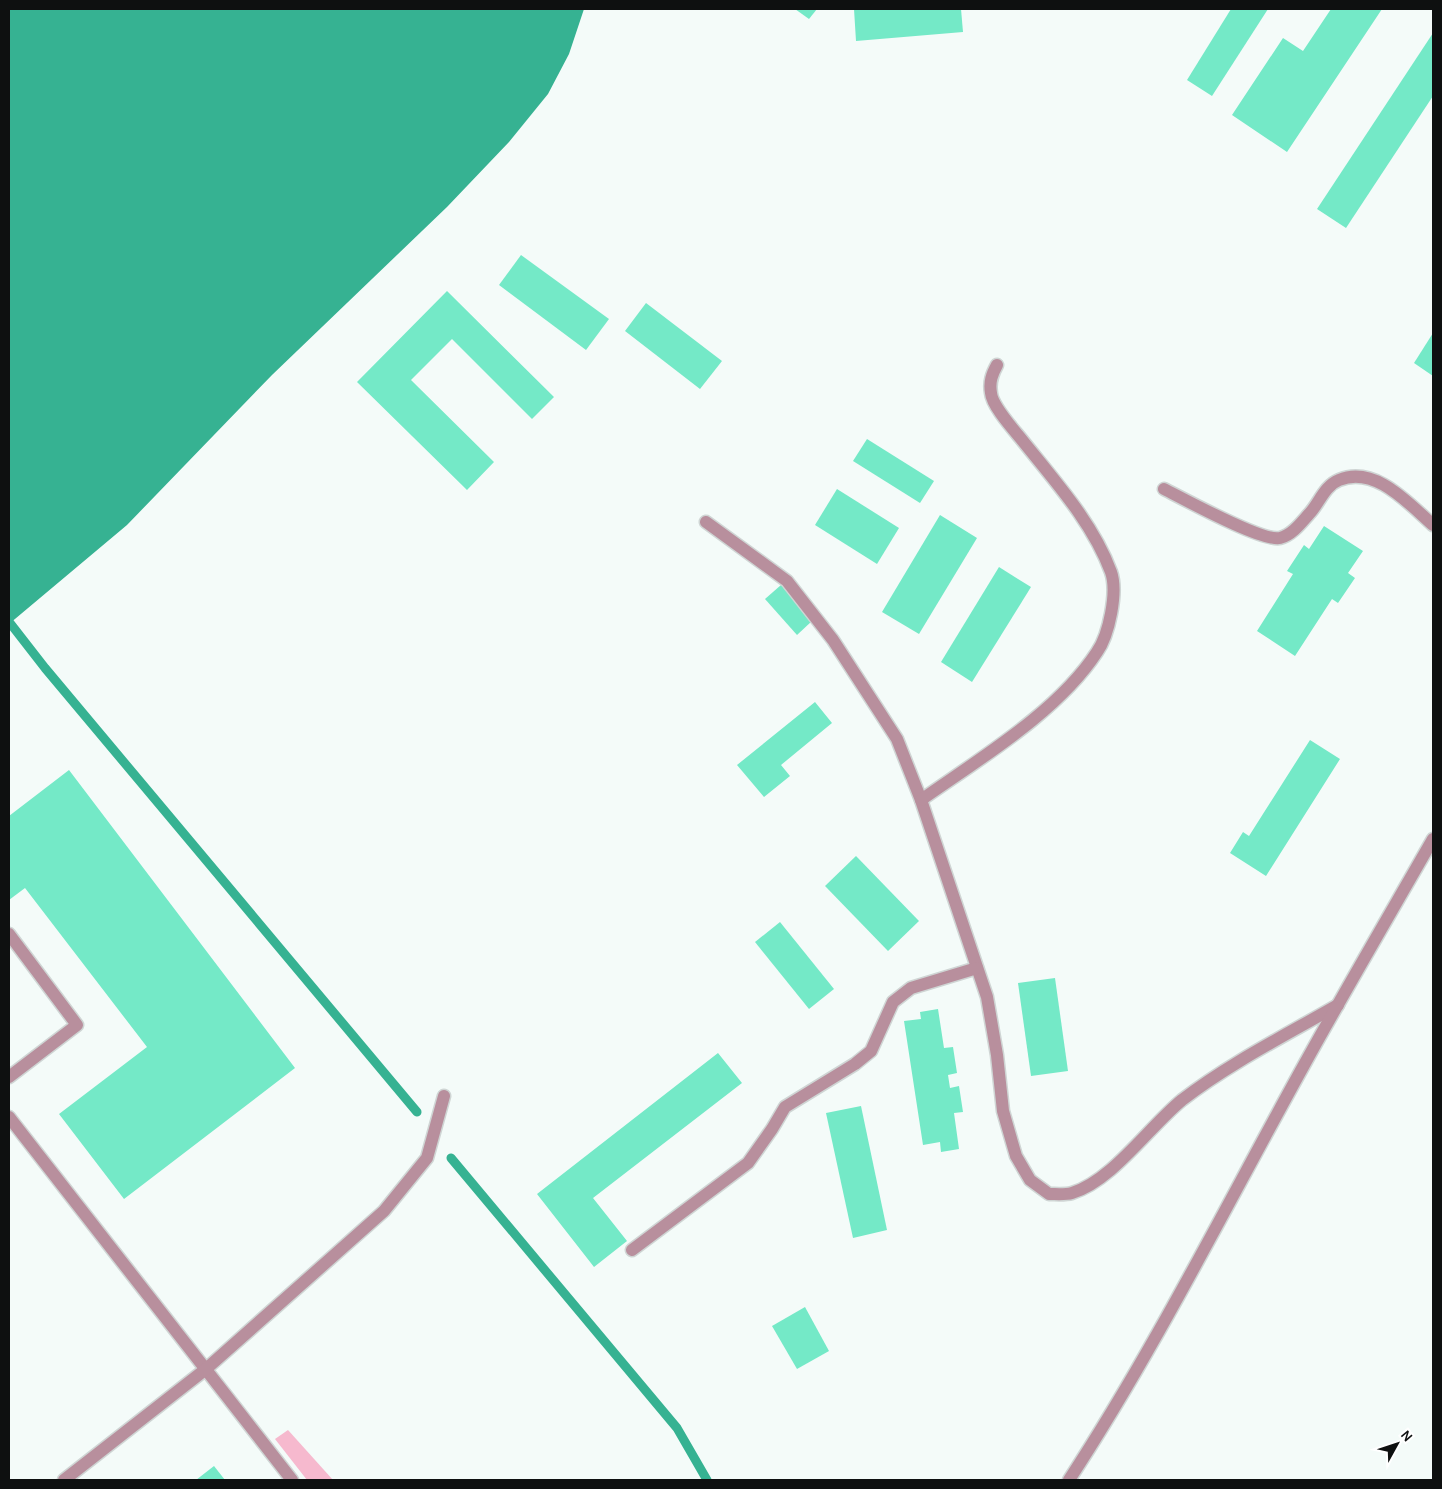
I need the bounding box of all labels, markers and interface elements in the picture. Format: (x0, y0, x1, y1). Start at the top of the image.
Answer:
north arrow (1372, 1419, 1422, 1469)
text: N (1397, 1427, 1416, 1445)

